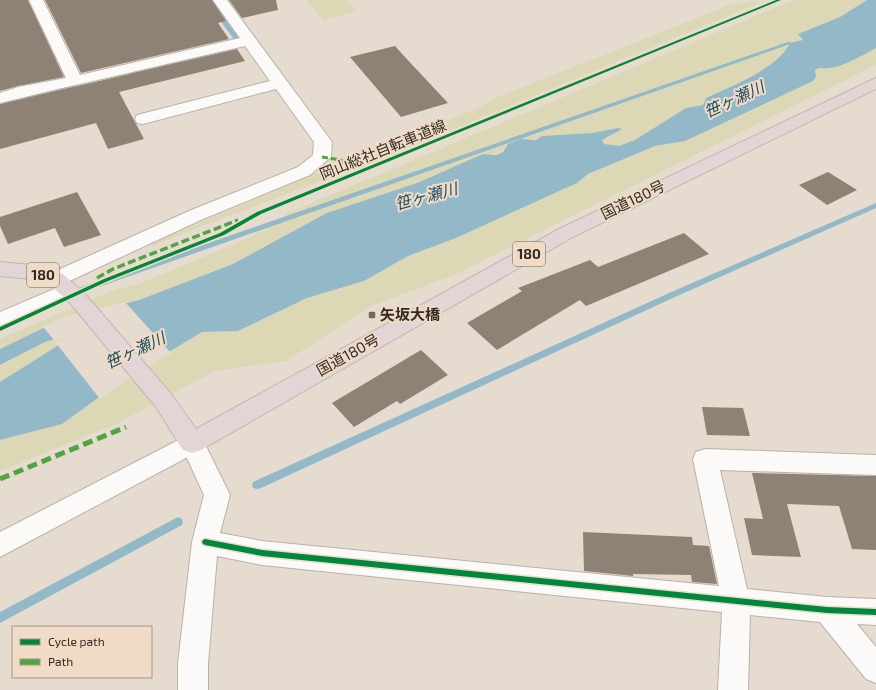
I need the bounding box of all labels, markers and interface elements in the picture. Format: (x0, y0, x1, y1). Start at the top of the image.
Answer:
water label: 笹ヶ瀬川 (701, 76, 769, 121)
street label: 岡山総社自転車道線 (317, 115, 449, 183)
street label: 国道180号 (598, 176, 668, 222)
water label: 笹ヶ瀬川 (392, 178, 461, 213)
road number: 180 (513, 242, 545, 266)
road number: 180 (27, 263, 59, 287)
place label: 矢坂大橋 (380, 305, 441, 323)
marker: 矢坂大橋 (367, 310, 377, 320)
water label: 笹ヶ瀬川 (102, 327, 170, 372)
street label: 国道180号 (313, 329, 382, 379)
legend (12, 626, 152, 678)
text: Cycle path (48, 634, 105, 648)
text: Path (48, 654, 73, 668)

